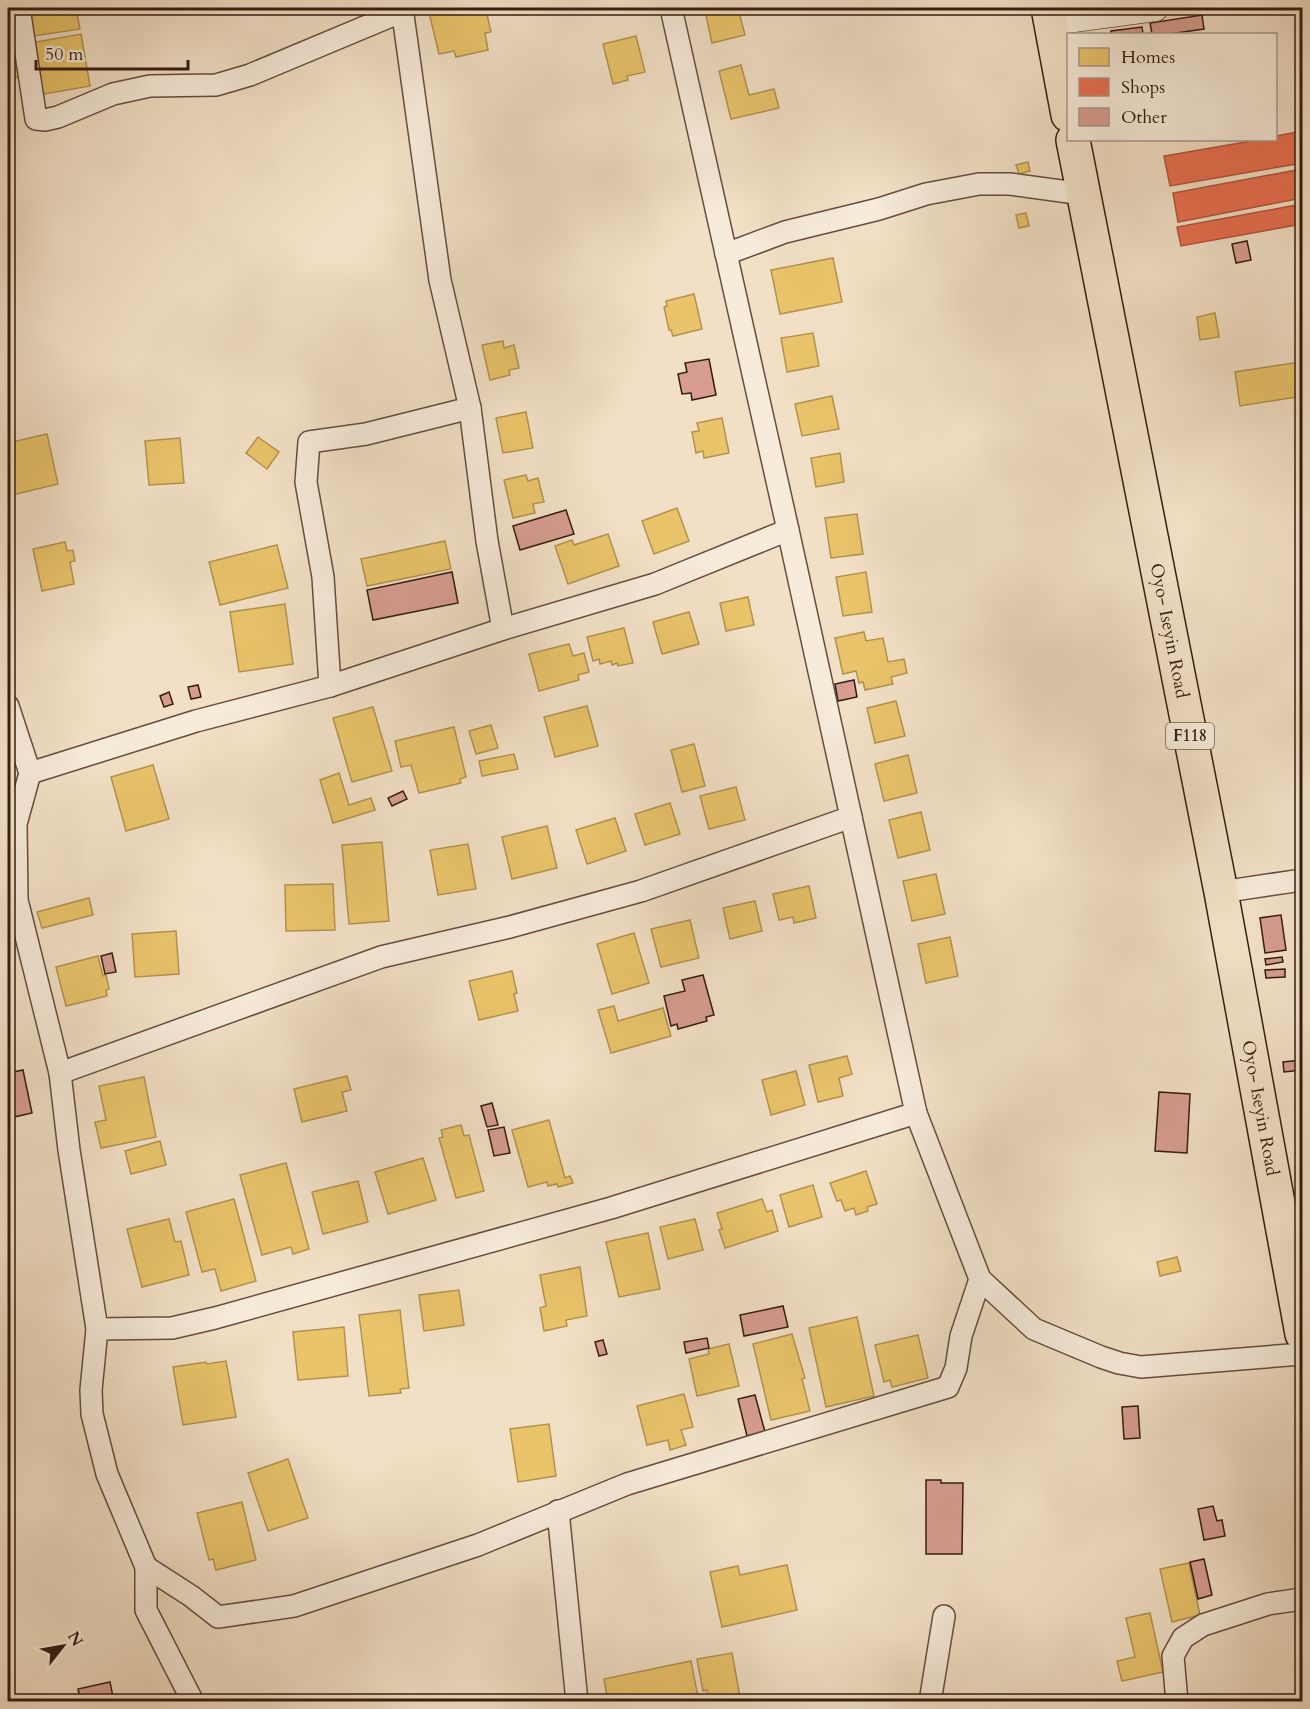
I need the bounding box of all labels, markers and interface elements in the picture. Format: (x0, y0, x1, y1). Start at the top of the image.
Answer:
scale bar (36, 33, 188, 71)
legend (1067, 33, 1277, 141)
text: 50 m (45, 42, 84, 67)
text: Homes (1121, 45, 1175, 70)
text: Shops (1121, 75, 1165, 100)
text: Other (1121, 105, 1167, 130)
street label: Oyo- Iseyin Road (1144, 561, 1195, 701)
road number: F118 (1166, 723, 1214, 749)
street label: Oyo- Iseyin Road (1236, 1038, 1285, 1178)
north arrow (33, 1616, 93, 1676)
text: N (62, 1627, 88, 1651)

